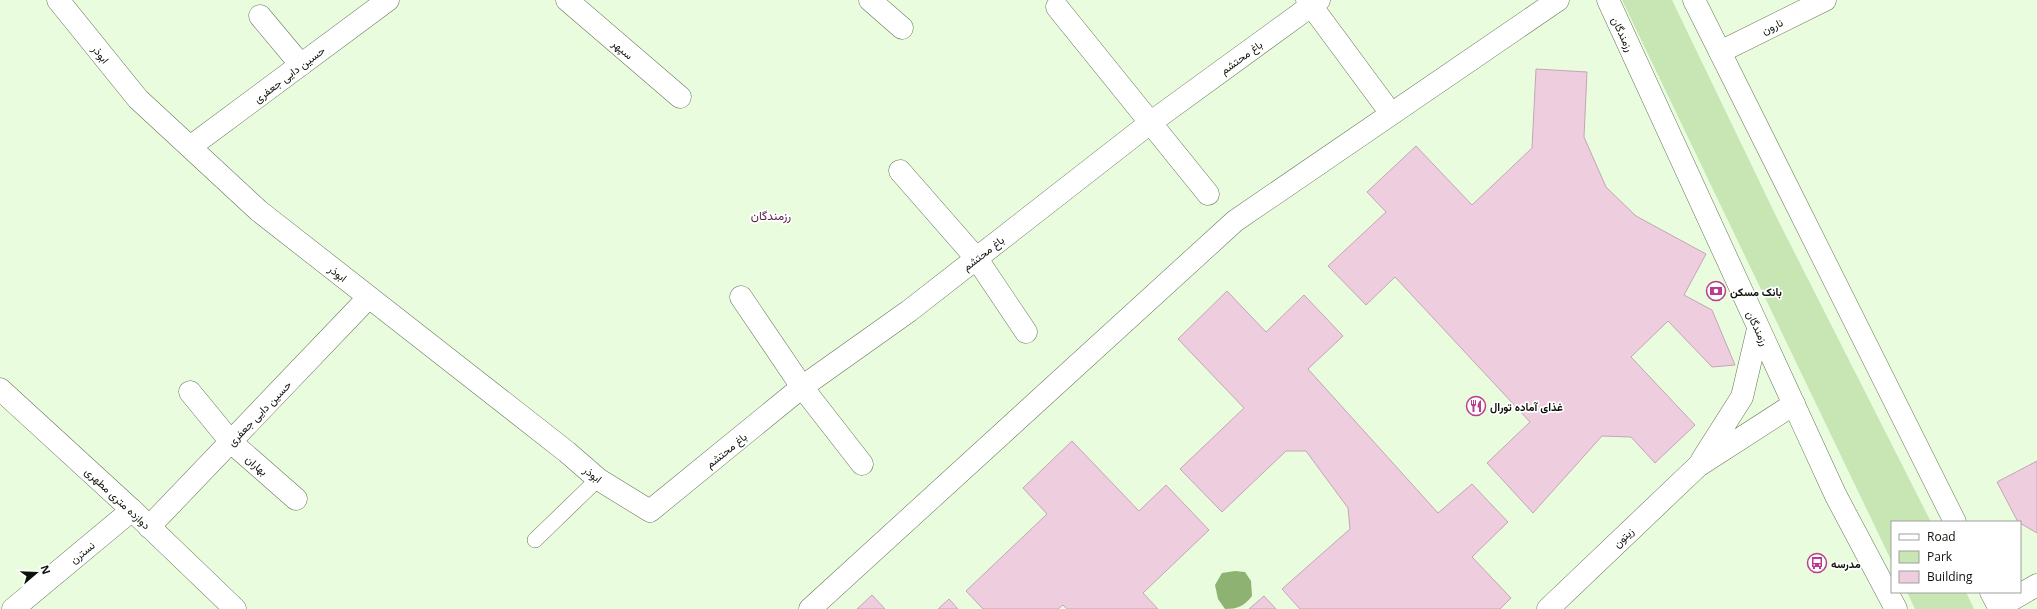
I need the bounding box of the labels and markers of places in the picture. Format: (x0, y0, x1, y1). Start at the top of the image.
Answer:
bank icon: بانک مسکن (1705, 280, 1727, 302)
place label: بانک مسکن (1730, 284, 1782, 299)
restaurant icon: غذای آماده تورال (1465, 395, 1487, 417)
place label: غذای آماده تورال (1490, 399, 1563, 414)
bus stop icon: مدرسه (1806, 552, 1828, 574)
place label: مدرسه (1831, 556, 1861, 571)

